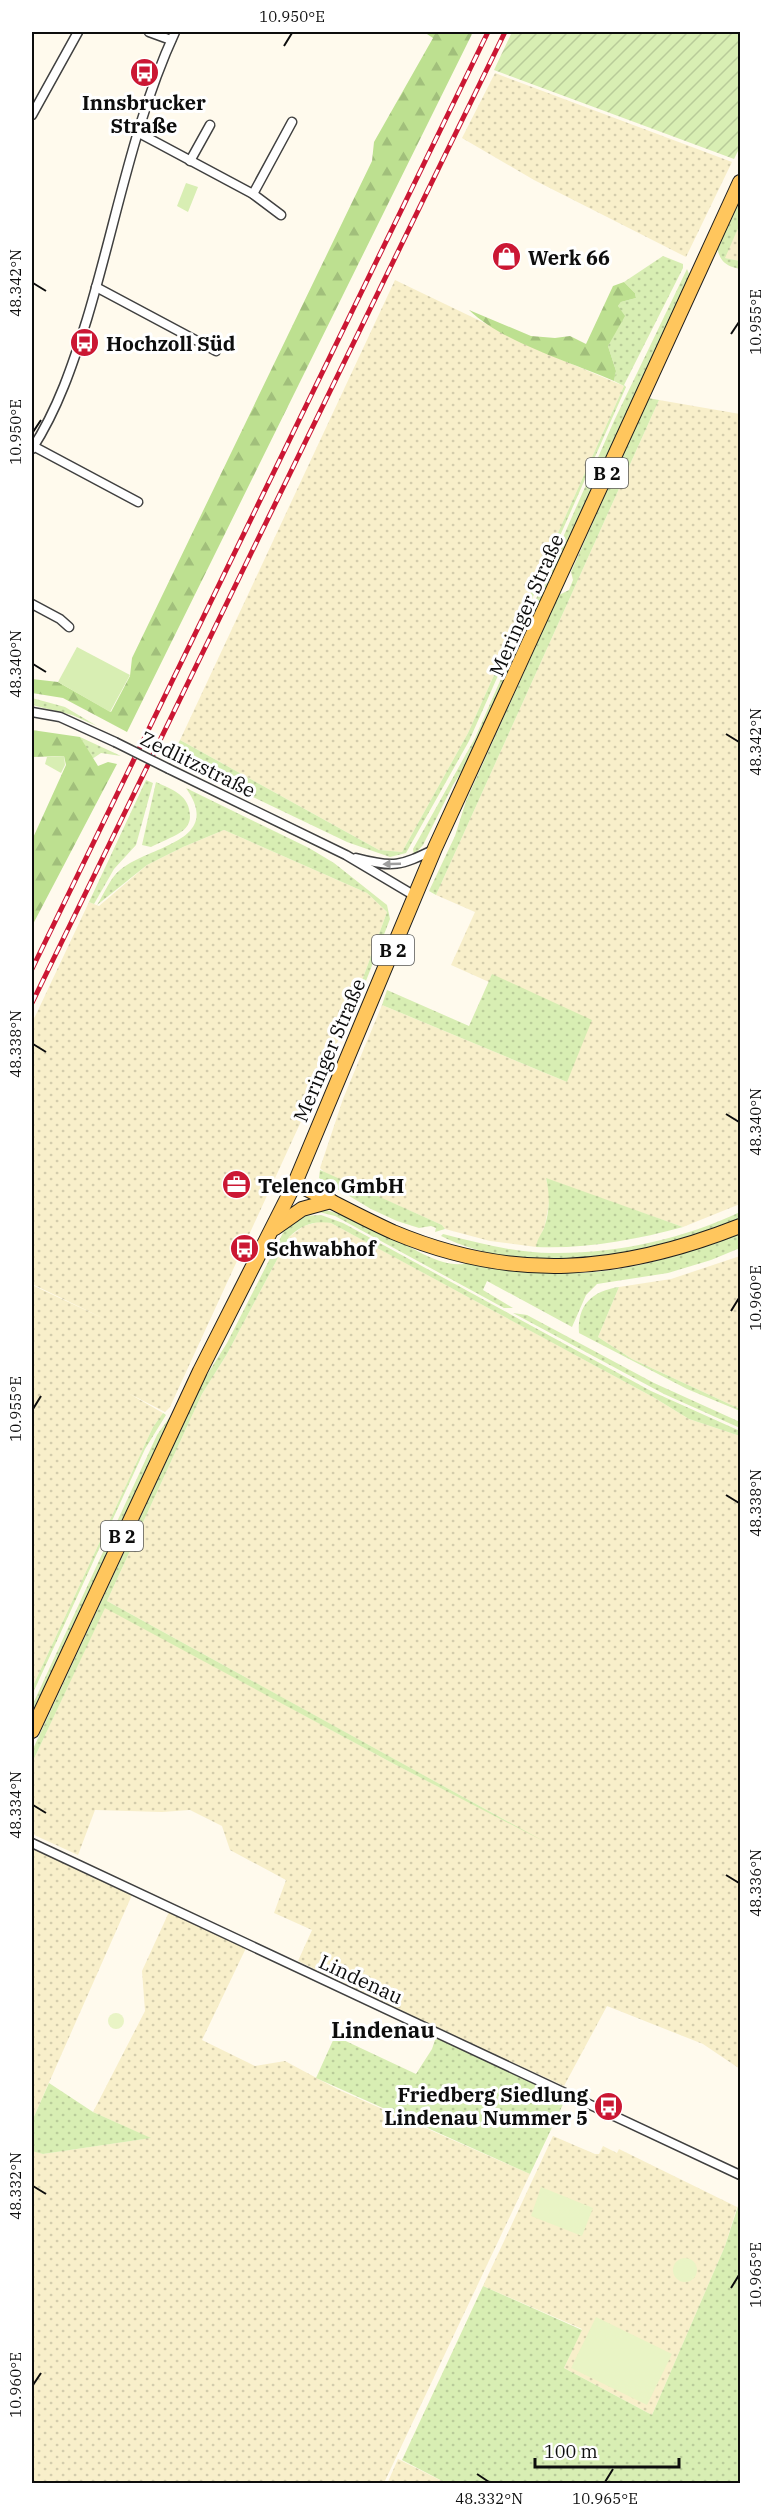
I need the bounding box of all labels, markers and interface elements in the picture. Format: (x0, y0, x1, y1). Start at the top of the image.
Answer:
text: 10.950°E (259, 7, 325, 26)
bus stop icon: Innsbrucker Straße (128, 56, 160, 88)
place label: Innsbrucker Straße (82, 89, 206, 139)
shop icon: Werk 66 (491, 241, 523, 273)
place label: Werk 66 (528, 244, 610, 271)
text: 48.342°N (6, 249, 25, 317)
text: 10.955°E (746, 289, 765, 355)
bus stop icon: Hochzoll Süd (69, 327, 101, 359)
place label: Hochzoll Süd (106, 330, 236, 357)
text: 10.950°E (6, 399, 25, 465)
road number: B 2 (586, 458, 628, 488)
street label: Meringer Straße (483, 530, 569, 680)
text: 48.340°N (6, 630, 25, 698)
text: 48.342°N (746, 708, 765, 776)
street label: Zedlitzstraße (136, 724, 260, 804)
one-way arrow (382, 859, 401, 868)
road number: B 2 (372, 935, 414, 965)
street label: Meringer Straße (287, 974, 371, 1126)
text: 48.338°N (6, 1010, 25, 1078)
text: 48.340°N (746, 1088, 765, 1156)
office icon: Telenco GmbH (221, 1169, 253, 1201)
place label: Telenco GmbH (258, 1172, 404, 1199)
bus stop icon: Schwabhof (229, 1232, 261, 1264)
place label: Schwabhof (266, 1235, 378, 1262)
text: 10.960°E (746, 1265, 765, 1331)
text: 10.955°E (6, 1376, 25, 1442)
text: 48.338°N (746, 1469, 765, 1537)
road number: B 2 (101, 1521, 143, 1551)
text: 48.334°N (6, 1771, 25, 1839)
text: 48.336°N (746, 1849, 765, 1917)
street label: Lindenau (315, 1948, 407, 2010)
district label: Lindenau (331, 2015, 435, 2044)
place label: Friedberg Siedlung Lindenau Nummer 5 (384, 2081, 588, 2131)
bus stop icon: Friedberg Siedlung Lindenau Nummer 5 (593, 2090, 625, 2122)
text: 48.332°N (6, 2152, 25, 2220)
text: 10.965°E (746, 2242, 765, 2308)
text: 10.960°E (6, 2352, 25, 2418)
scale bar (535, 2431, 679, 2469)
text: 100 m (544, 2440, 598, 2463)
text: 48.332°N (455, 2489, 523, 2508)
text: 10.965°E (572, 2489, 638, 2508)

